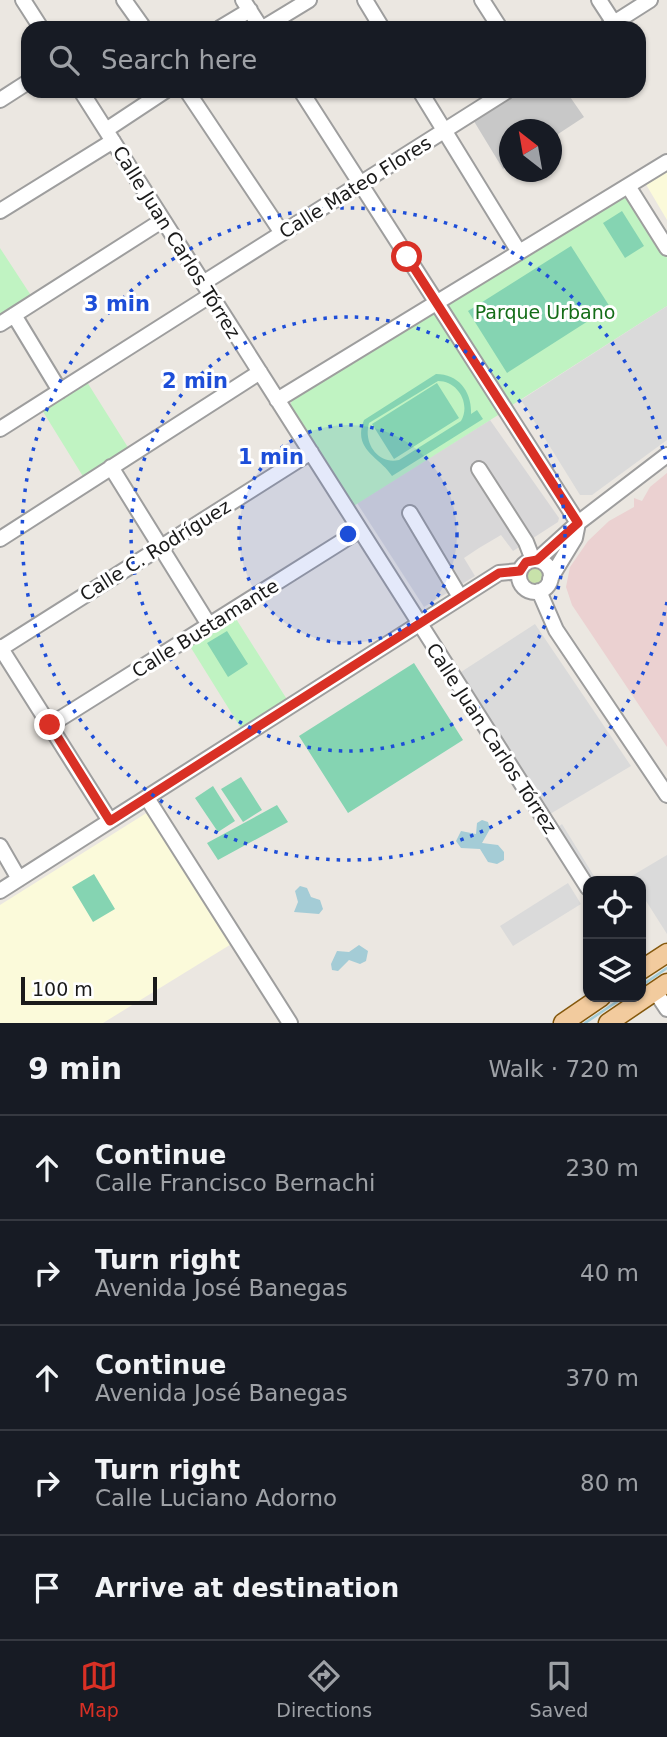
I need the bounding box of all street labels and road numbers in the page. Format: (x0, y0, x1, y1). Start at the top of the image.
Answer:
street label: Calle Mateo Flores (275, 131, 435, 243)
street label: Calle Juan Carlos Tórrez (109, 142, 245, 342)
street label: Calle C. Rodríguez (76, 495, 234, 605)
street label: Calle Bustamante (128, 574, 282, 682)
street label: Calle Juan Carlos Tórrez (422, 639, 562, 837)

